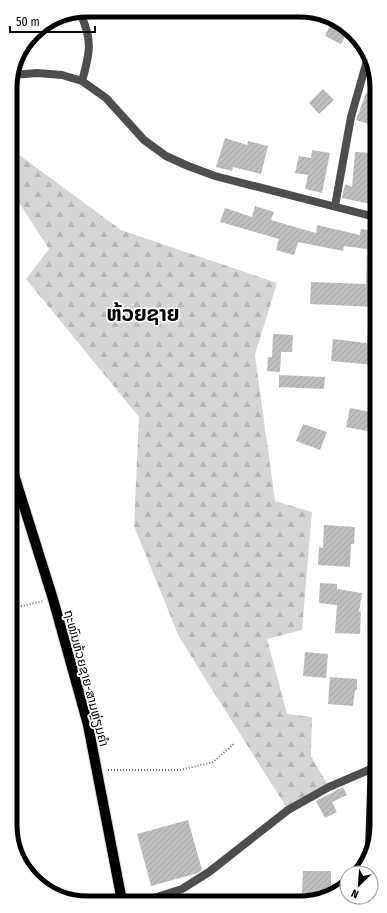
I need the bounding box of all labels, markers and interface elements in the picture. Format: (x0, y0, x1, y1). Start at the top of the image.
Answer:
scale bar (10, 8, 95, 34)
text: 50 m (16, 15, 40, 29)
district label: ຫ້ວຍຊາຍ (106, 301, 180, 327)
street label: ຖະໜົນຫ້ວຍຊາຍ-ສາມຫຼ່ຽມຄຳ (61, 608, 112, 748)
north arrow (339, 865, 379, 905)
text: N (349, 886, 361, 901)

